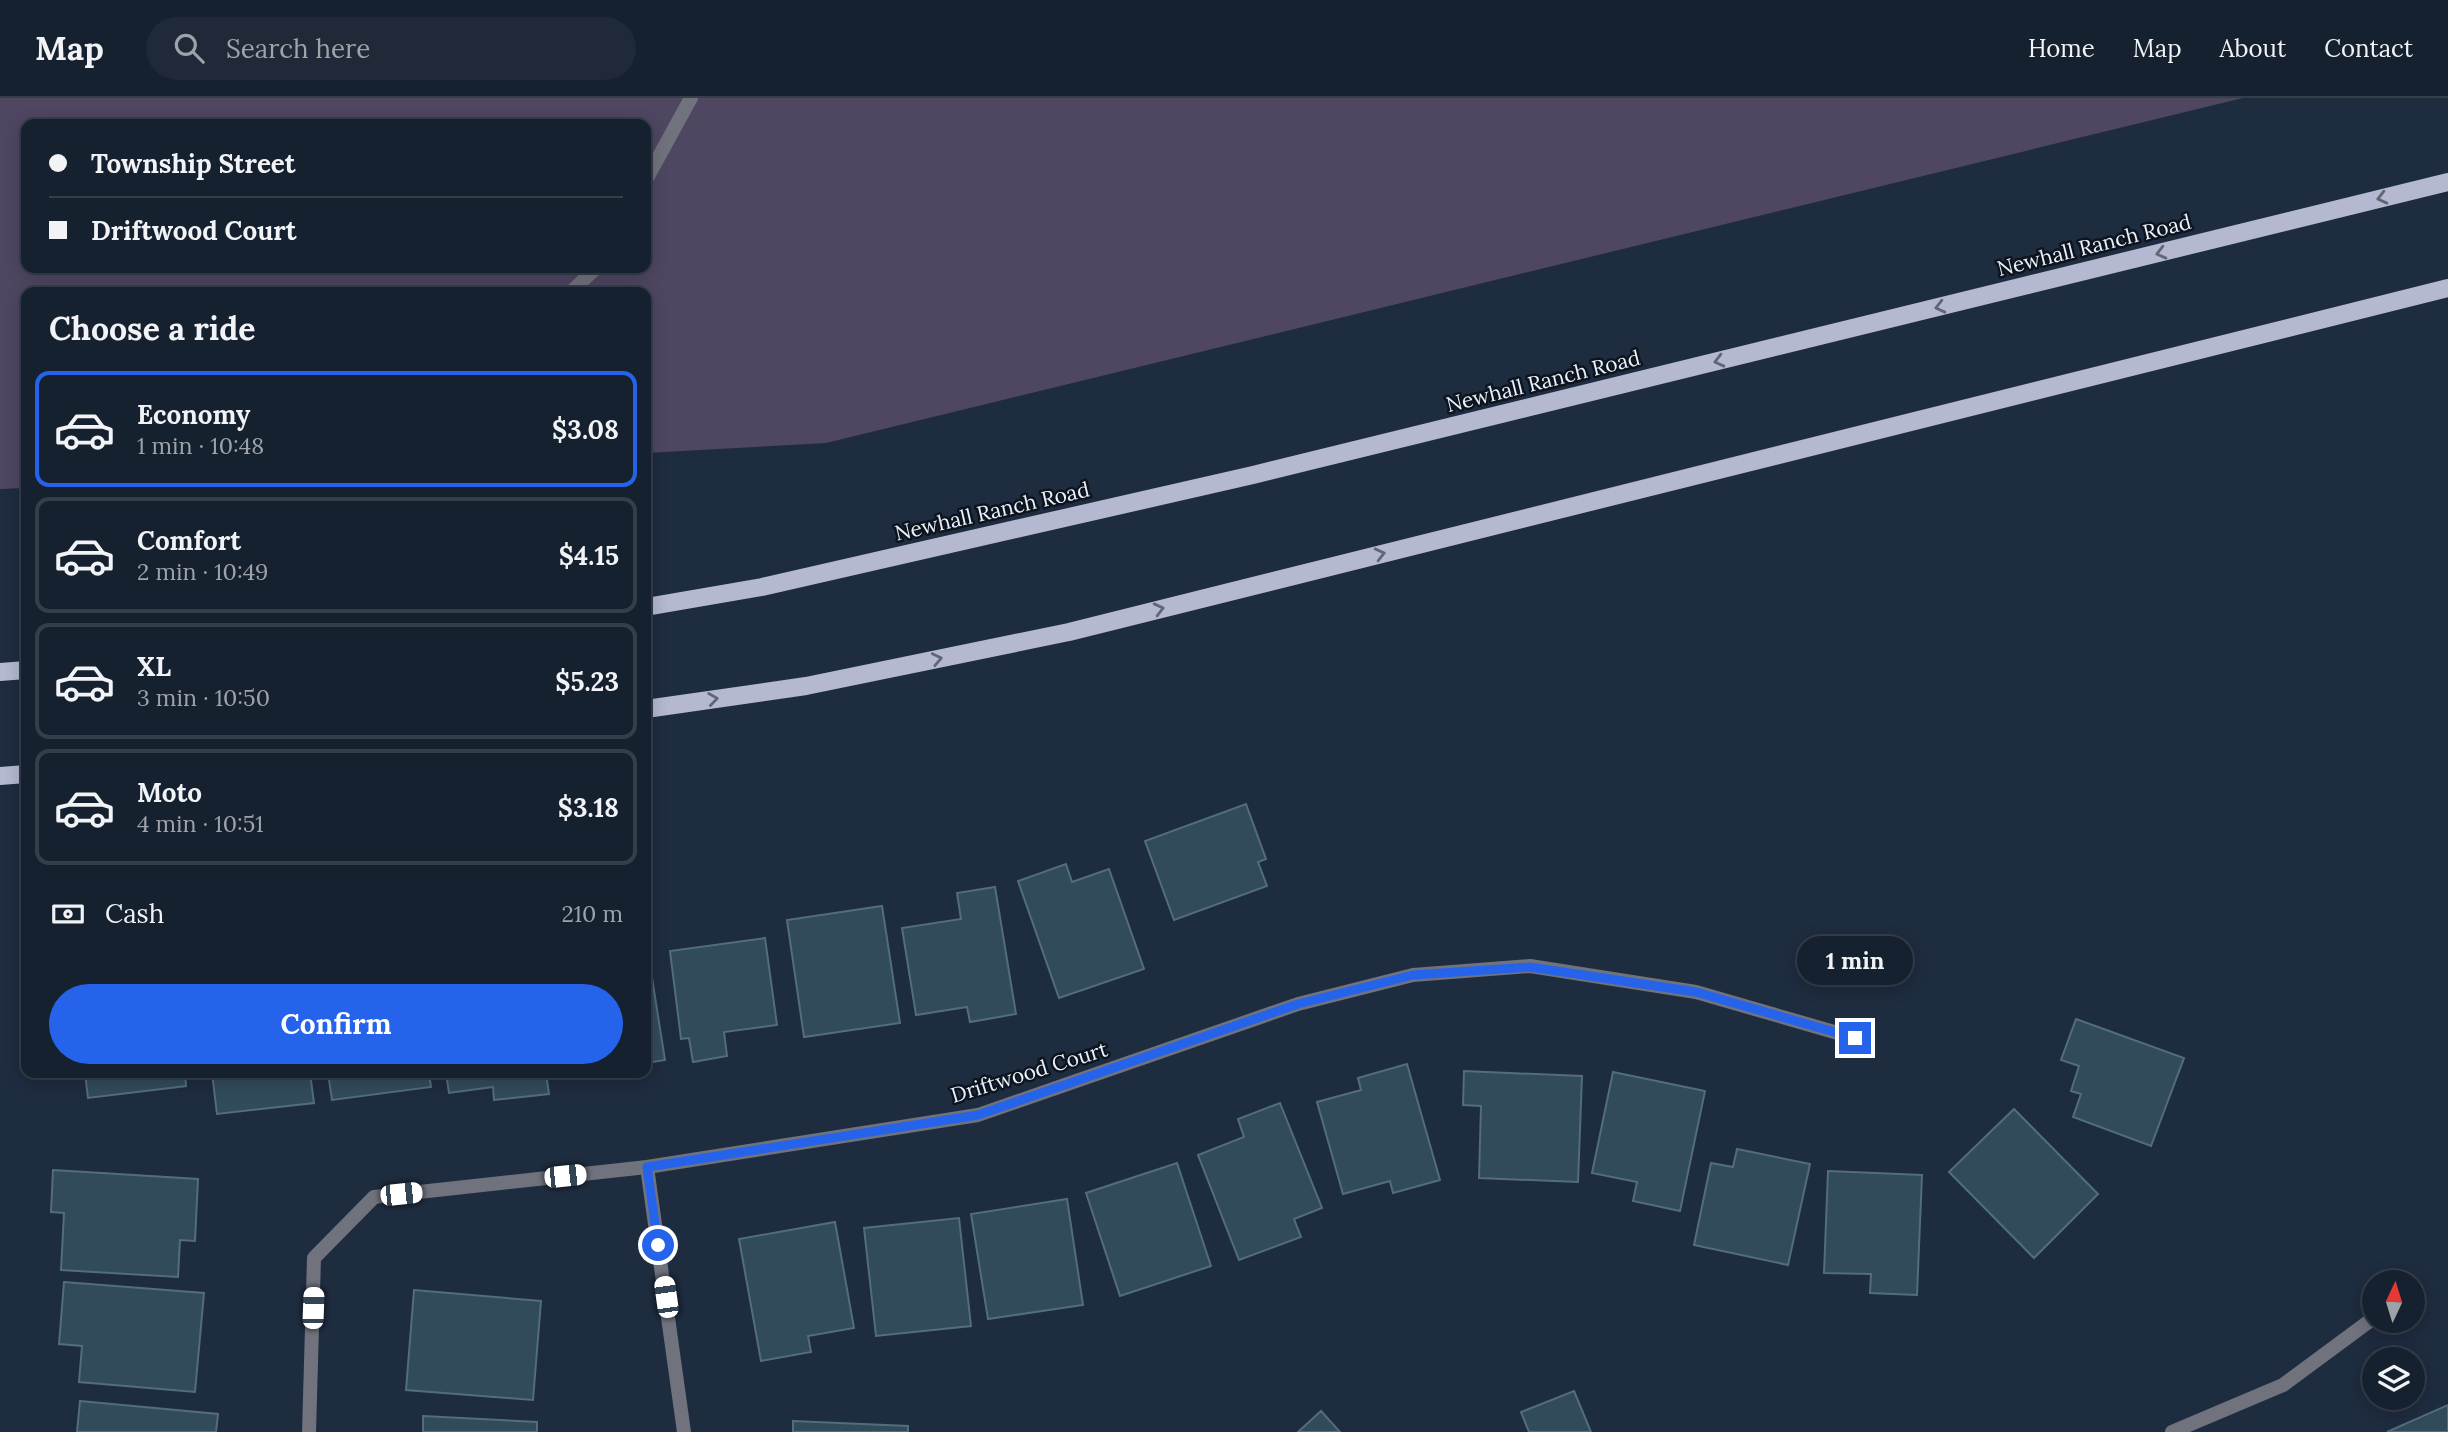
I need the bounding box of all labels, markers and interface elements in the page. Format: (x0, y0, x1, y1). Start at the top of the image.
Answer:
search box (146, 17, 636, 80)
text: Map (35, 27, 104, 69)
icon: search (170, 29, 208, 67)
text: Search here (226, 32, 370, 65)
text: Home (2028, 33, 2095, 64)
text: Map (2133, 33, 2182, 64)
text: About (2220, 33, 2286, 64)
text: Contact (2324, 33, 2413, 64)
text: Township Street (91, 147, 296, 180)
one-way arrow (2376, 190, 2388, 204)
street label: Newhall Ranch Road (1994, 208, 2194, 282)
text: Driftwood Court (91, 214, 296, 247)
one-way arrow (2155, 244, 2167, 259)
one-way arrow (1934, 299, 1946, 313)
text: Choose a ride (49, 308, 256, 349)
street label: Newhall Ranch Road (1443, 344, 1643, 418)
one-way arrow (1713, 353, 1725, 367)
icon: car (53, 398, 116, 461)
text: Economy (137, 398, 250, 431)
text: $3.08 (552, 413, 619, 446)
text: 1 min · 10:48 (137, 431, 264, 460)
street label: Newhall Ranch Road (892, 475, 1092, 547)
icon: car (53, 524, 116, 587)
text: Comfort (137, 524, 241, 557)
text: $4.15 (559, 539, 619, 572)
one-way arrow (1374, 548, 1386, 562)
text: 2 min · 10:49 (137, 557, 268, 586)
one-way arrow (1153, 603, 1165, 617)
icon: car (53, 650, 116, 713)
text: XL (137, 650, 171, 683)
one-way arrow (931, 652, 943, 667)
text: $5.23 (555, 665, 619, 698)
text: 3 min · 10:50 (137, 683, 270, 712)
one-way arrow (707, 692, 719, 707)
icon: car (53, 776, 116, 839)
text: Moto (137, 776, 202, 809)
text: $3.18 (558, 791, 619, 824)
text: 4 min · 10:51 (137, 809, 264, 838)
icon: cash (49, 895, 87, 933)
text: Cash (105, 897, 164, 930)
text: 210 m (561, 899, 623, 928)
callout: 1 min (1797, 936, 1913, 986)
text: 1 min (1826, 946, 1884, 975)
button: Confirm (49, 984, 623, 1064)
route end (1839, 1022, 1871, 1054)
street label: Driftwood Court (947, 1035, 1112, 1109)
car (544, 1163, 587, 1189)
car (380, 1181, 423, 1207)
route start (642, 1229, 674, 1261)
north arrow (2362, 1270, 2426, 1334)
map controls (2362, 1270, 2425, 1410)
car (653, 1275, 680, 1319)
car (302, 1287, 325, 1329)
button: layers (2362, 1347, 2425, 1410)

